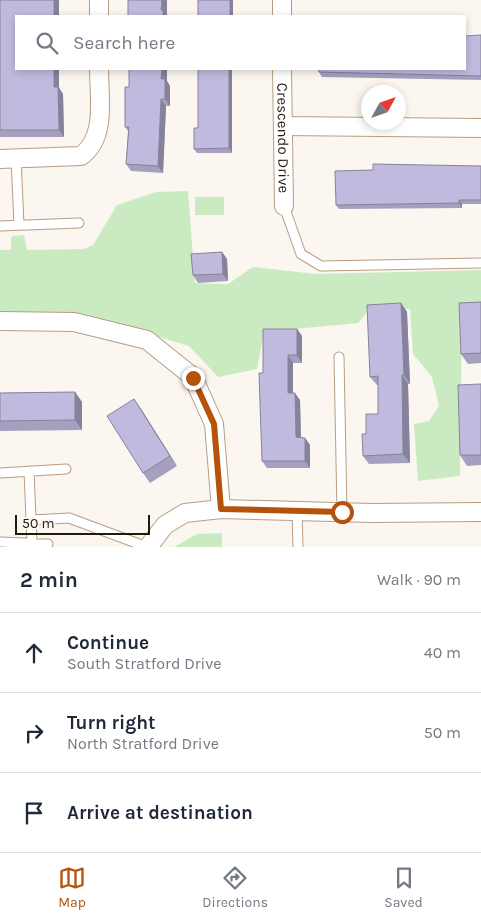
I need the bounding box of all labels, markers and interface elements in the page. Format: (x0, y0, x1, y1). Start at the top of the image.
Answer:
search box (15, 15, 466, 70)
icon: search (33, 29, 61, 57)
text: Search here (73, 32, 175, 54)
street label: Crescendo Drive (273, 83, 293, 193)
north arrow (361, 85, 406, 130)
route end (182, 367, 205, 390)
route start (331, 501, 354, 524)
scale bar (15, 512, 150, 535)
text: 50 m (22, 515, 55, 532)
text: 2 min (20, 568, 78, 592)
text: Walk · 90 m (377, 570, 461, 589)
text: Continue (67, 632, 149, 654)
icon: ahead (20, 639, 48, 667)
text: 40 m (424, 643, 461, 662)
text: South Stratford Drive (67, 654, 222, 673)
text: Turn right (67, 712, 156, 734)
icon: right (20, 719, 48, 747)
text: 50 m (424, 723, 461, 742)
text: North Stratford Drive (67, 734, 219, 753)
icon: arrive (20, 799, 48, 827)
text: Arrive at destination (67, 802, 253, 824)
tab: Map (58, 864, 86, 911)
tab: Directions (202, 864, 268, 911)
tab: Saved (384, 864, 423, 911)

